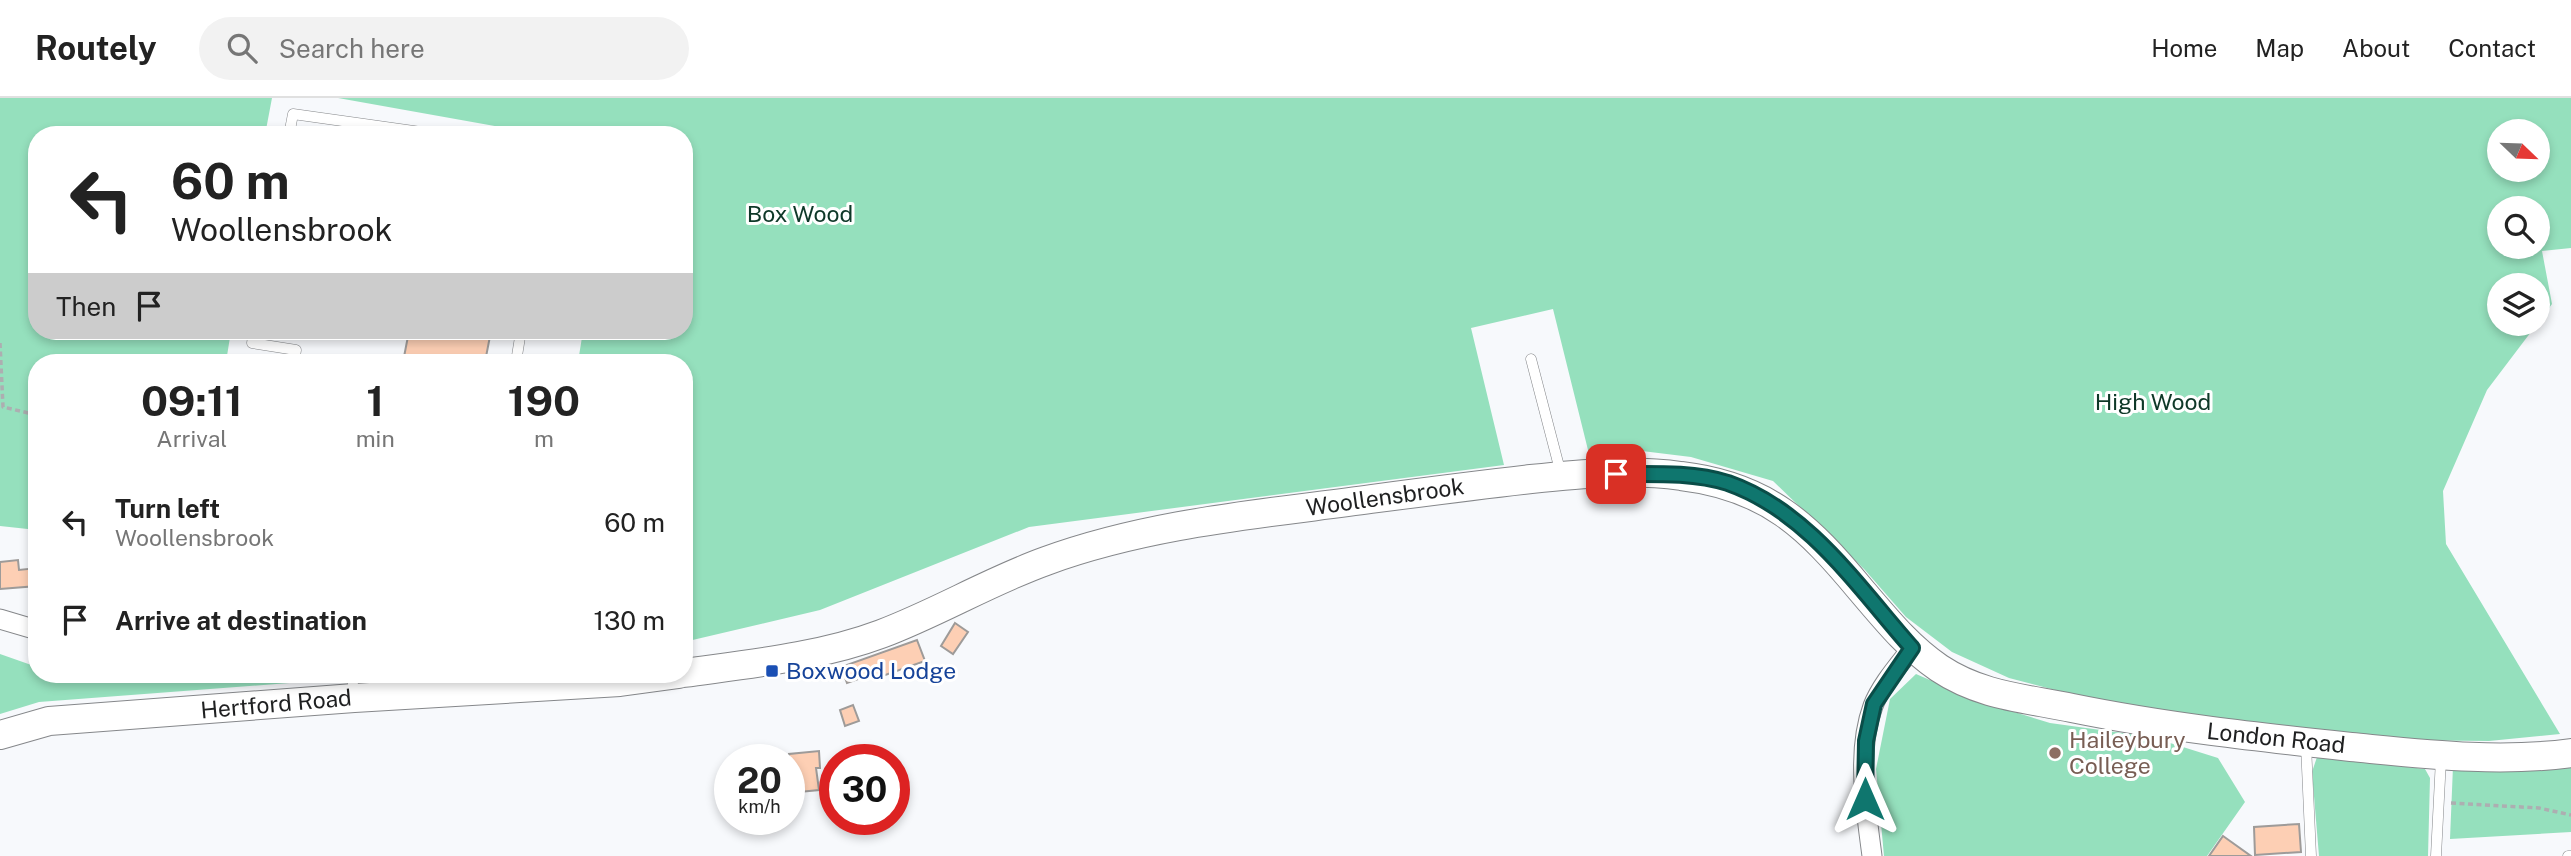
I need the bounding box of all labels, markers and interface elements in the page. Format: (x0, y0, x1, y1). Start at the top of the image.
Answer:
search box (199, 17, 689, 80)
text: Routely (35, 29, 157, 67)
icon: search (223, 29, 261, 67)
text: Search here (279, 33, 425, 64)
text: Home (2151, 34, 2217, 62)
text: Map (2255, 34, 2304, 62)
text: About (2342, 34, 2410, 62)
text: Contact (2448, 34, 2536, 62)
north arrow (2487, 119, 2550, 182)
map controls (2487, 119, 2550, 336)
text: 60 m (171, 152, 290, 210)
icon: left (56, 154, 147, 245)
button: search (2487, 196, 2550, 259)
park label: Box Wood (747, 200, 853, 227)
text: Woollensbrook (171, 211, 393, 248)
button: layers (2487, 273, 2550, 336)
icon: arrive (130, 287, 168, 325)
text: Then (56, 291, 116, 322)
text: 09:11 (141, 376, 243, 425)
text: 1 (366, 376, 384, 425)
text: 190 (508, 376, 580, 425)
park label: High Wood (2095, 388, 2211, 415)
text: Arrival (156, 425, 227, 452)
text: min (356, 425, 395, 452)
text: m (534, 425, 554, 452)
pin (1586, 444, 1646, 504)
icon: arrive (1597, 455, 1635, 493)
street label: Woollensbrook (1304, 472, 1466, 521)
text: Turn left (115, 493, 220, 524)
icon: left (56, 503, 94, 541)
text: 60 m (604, 507, 665, 538)
text: Woollensbrook (115, 524, 274, 551)
icon: arrive (56, 601, 94, 639)
text: Arrive at destination (115, 605, 367, 636)
text: 130 m (593, 605, 665, 636)
place label: Boxwood Lodge (786, 657, 956, 684)
marker: Boxwood Lodge (764, 663, 780, 679)
street label: Hertford Road (199, 683, 353, 724)
street label: London Road (2205, 717, 2347, 758)
place label: Haileybury College (2069, 726, 2185, 779)
speed limit sign: 30 (819, 744, 910, 835)
marker: Haileybury College (2047, 745, 2063, 761)
text: 20 (737, 760, 782, 801)
position arrow (1828, 762, 1902, 836)
text: km/h (738, 796, 781, 817)

